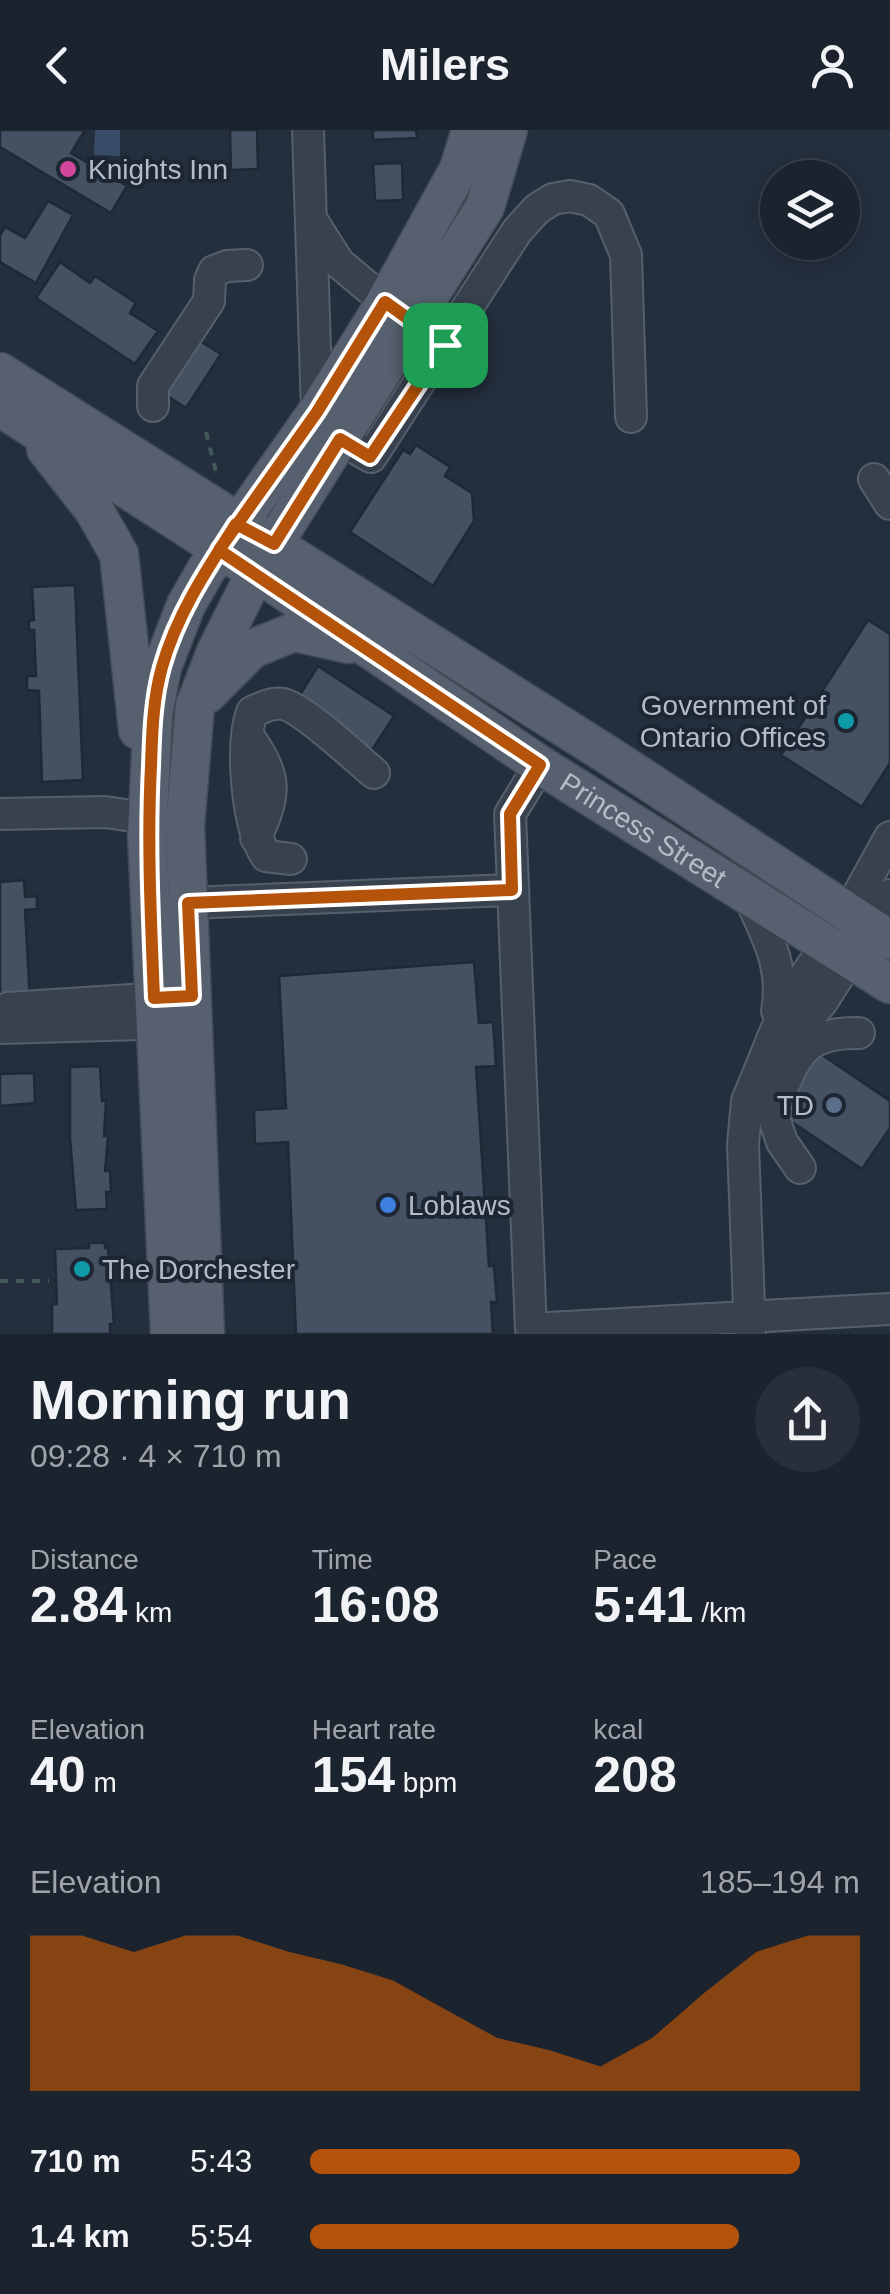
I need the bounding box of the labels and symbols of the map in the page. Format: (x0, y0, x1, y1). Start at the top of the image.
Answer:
place label: Knights Inn (88, 154, 228, 185)
marker: Knights Inn (57, 158, 79, 180)
pin (403, 303, 488, 388)
place label: Government of Ontario Offices (640, 690, 826, 753)
marker: Government of Ontario Offices (835, 710, 857, 732)
street label: Princess Street (554, 767, 732, 894)
place label: TD (777, 1090, 814, 1121)
marker: TD (823, 1094, 845, 1116)
place label: Loblaws (408, 1190, 511, 1221)
marker: Loblaws (377, 1194, 399, 1216)
place label: The Dorchester (102, 1254, 295, 1285)
marker: The Dorchester (71, 1258, 93, 1280)

